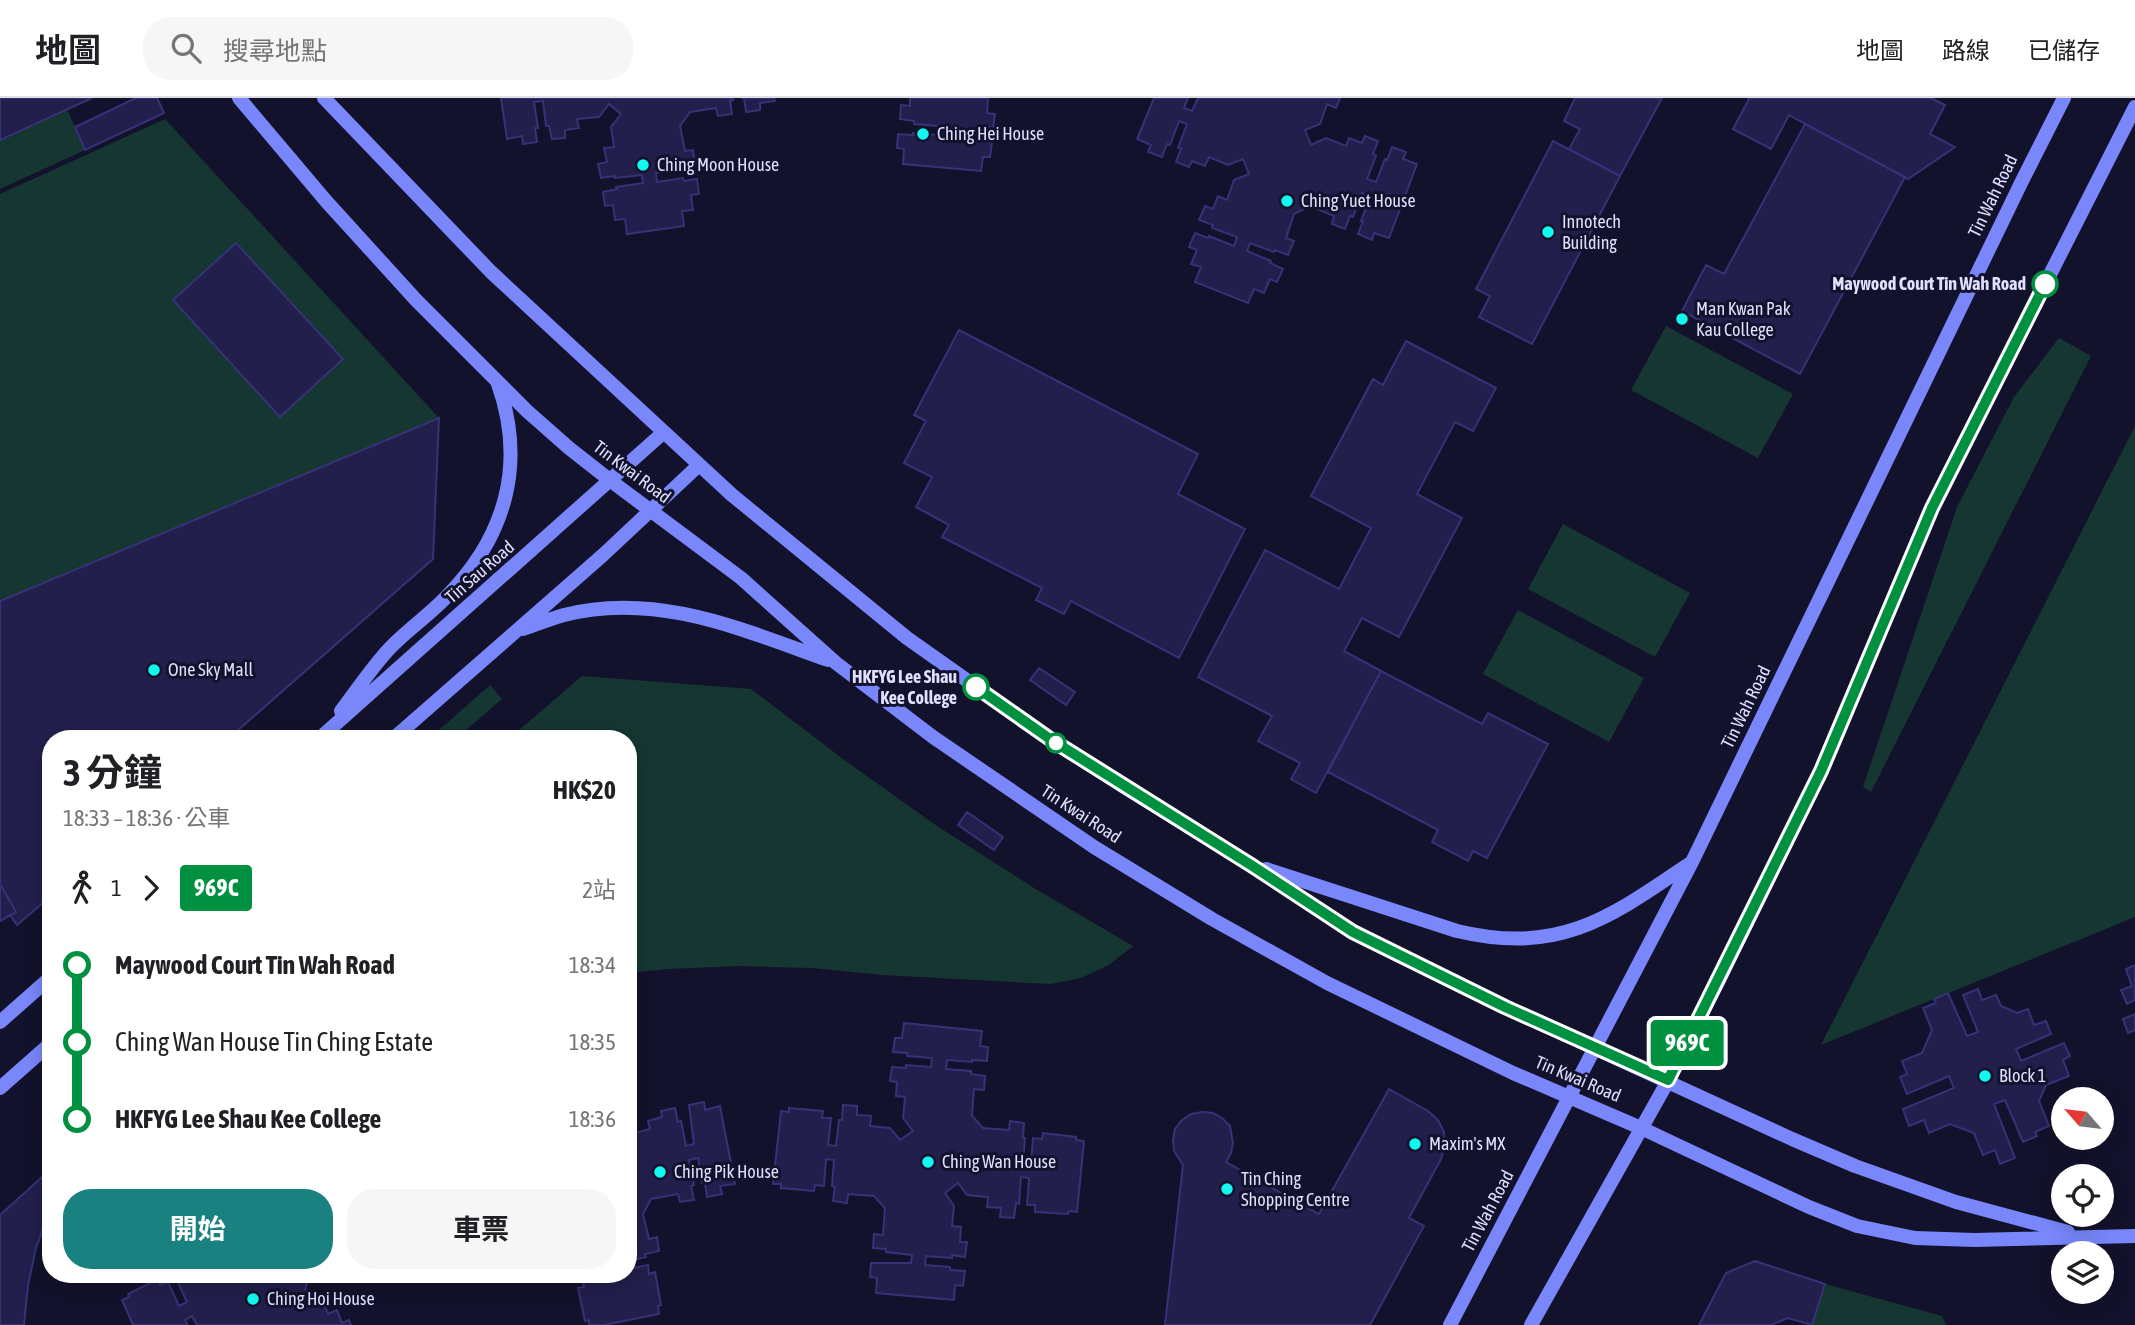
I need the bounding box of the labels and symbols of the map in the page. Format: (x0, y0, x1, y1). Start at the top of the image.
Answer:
place label: Ching Hei House (937, 123, 1044, 144)
marker: Ching Hei House (915, 126, 931, 142)
street label: Tin Wah Road (1964, 151, 2022, 241)
place label: Ching Moon House (657, 154, 779, 175)
marker: Ching Moon House (635, 157, 651, 173)
place label: Ching Yuet House (1301, 190, 1416, 211)
marker: Ching Yuet House (1279, 193, 1295, 209)
place label: Innotech Building (1562, 211, 1621, 253)
marker: Innotech Building (1540, 224, 1556, 240)
marker: Maywood Court Tin Wah Road (2032, 271, 2058, 297)
place label: Maywood Court Tin Wah Road (1832, 273, 2026, 294)
place label: Man Kwan Pak Kau College (1696, 298, 1791, 340)
marker: Man Kwan Pak Kau College (1674, 311, 1690, 327)
street label: Tin Kwai Road (590, 436, 675, 507)
street label: Tin Sau Road (441, 536, 518, 607)
place label: One Sky Mall (168, 659, 253, 680)
marker: One Sky Mall (146, 662, 162, 678)
street label: Tin Wah Road (1717, 662, 1775, 752)
place label: HKFYG Lee Shau Kee College (852, 666, 957, 708)
marker: HKFYG Lee Shau Kee College (963, 674, 989, 700)
unlabelled marker (1046, 733, 1066, 753)
street label: Tin Kwai Road (1037, 780, 1125, 847)
line badge: 969C (1638, 1020, 1736, 1066)
street label: Tin Kwai Road (1532, 1051, 1624, 1106)
place label: Block 1 (1999, 1065, 2046, 1086)
marker: Block 1 (1977, 1068, 1993, 1084)
north arrow (2051, 1087, 2114, 1150)
place label: Maxim's MX (1429, 1133, 1506, 1154)
marker: Maxim's MX (1407, 1136, 1423, 1152)
place label: Ching Wan House (942, 1151, 1056, 1172)
marker: Ching Wan House (920, 1154, 936, 1170)
place label: Ching Pik House (674, 1161, 779, 1182)
marker: Ching Pik House (652, 1164, 668, 1180)
street label: Tin Wah Road (1457, 1166, 1518, 1255)
place label: Tin Ching Shopping Centre (1241, 1168, 1350, 1210)
marker: Tin Ching Shopping Centre (1219, 1181, 1235, 1197)
place label: Ching Hoi House (267, 1288, 375, 1309)
marker: Ching Hoi House (245, 1291, 261, 1307)

